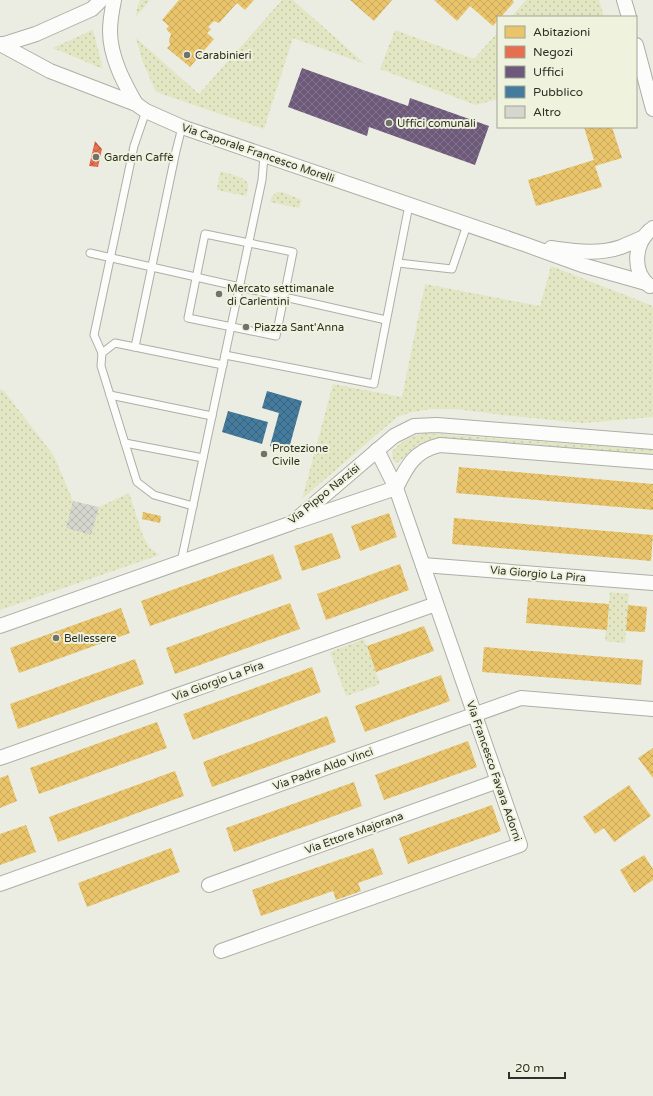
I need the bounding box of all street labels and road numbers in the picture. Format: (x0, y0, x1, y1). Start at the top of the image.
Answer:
street label: Via Caporale Francesco Morelli (180, 121, 336, 185)
street label: Via Pippo Narzisi (286, 461, 362, 527)
street label: Via Giorgio La Pira (490, 563, 586, 585)
street label: Via Giorgio La Pira (171, 658, 265, 704)
street label: Via Francesco Favara Adorni (464, 699, 524, 843)
street label: Via Padre Aldo Vinci (271, 745, 375, 793)
street label: Via Ettore Majorana (303, 809, 405, 857)

